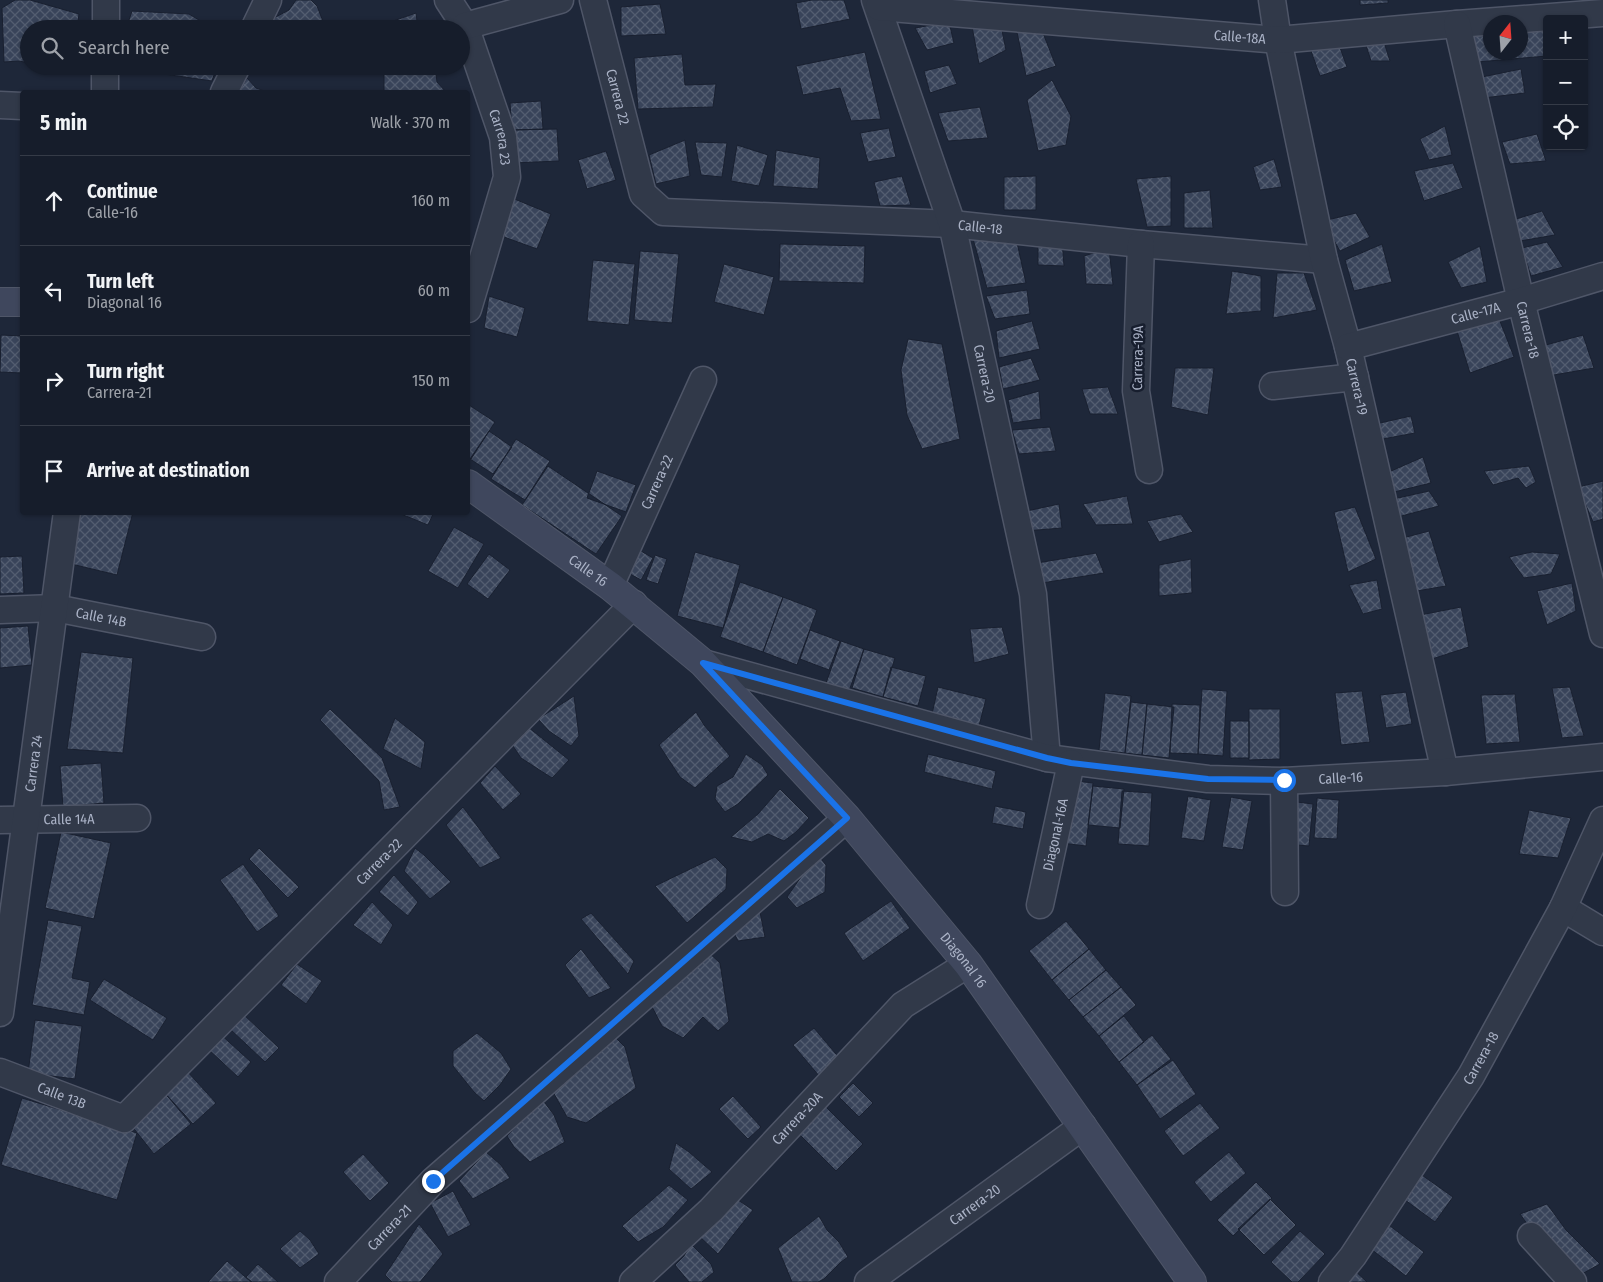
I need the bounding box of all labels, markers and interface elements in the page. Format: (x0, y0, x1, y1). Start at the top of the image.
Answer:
north arrow (1483, 15, 1528, 60)
map controls (1543, 15, 1588, 150)
button: + (1543, 15, 1588, 60)
search box (20, 20, 470, 75)
street label: Calle-18A (1213, 26, 1267, 48)
icon: search (38, 34, 66, 62)
text: Search here (78, 36, 170, 59)
button: − (1543, 60, 1588, 105)
street label: Carrera 22 (603, 67, 633, 127)
button: locate (1543, 105, 1588, 150)
street label: Carrera 23 (486, 107, 514, 166)
text: 5 min (40, 110, 87, 136)
text: Walk · 370 m (370, 113, 450, 132)
text: Continue (87, 180, 158, 203)
icon: ahead (40, 187, 68, 215)
text: 160 m (411, 191, 450, 210)
text: Calle-16 (87, 203, 138, 222)
street label: Calle-18 (957, 216, 1003, 238)
text: Turn left (87, 270, 154, 293)
icon: left (40, 277, 68, 305)
text: 60 m (418, 281, 450, 300)
text: Diagonal 16 (87, 293, 162, 312)
street label: Calle-17A (1449, 298, 1503, 328)
street label: Carrera-18 (1513, 300, 1543, 360)
street label: Carrera-19A (1129, 325, 1147, 391)
street label: Carrera-20 (970, 343, 999, 404)
street label: Carrera-19 (1342, 356, 1372, 417)
text: Turn right (87, 360, 164, 383)
icon: right (40, 367, 68, 395)
text: 150 m (412, 371, 450, 390)
text: Carrera-21 (87, 383, 152, 402)
street label: Carrera-22 (637, 452, 677, 512)
icon: arrive (40, 457, 68, 485)
text: Arrive at destination (87, 459, 250, 482)
street label: Calle 16 (565, 551, 611, 590)
street label: Calle 14B (74, 604, 128, 630)
street label: Carrera 24 (21, 733, 46, 793)
street label: Calle-16 (1318, 768, 1363, 788)
route start (1273, 769, 1296, 792)
street label: Diagonal-16A (1039, 796, 1072, 873)
street label: Calle 14A (43, 810, 95, 828)
street label: Carrera-22 (353, 835, 405, 888)
street label: Diagonal 16 (937, 929, 991, 991)
street label: Carrera-18 (1459, 1029, 1502, 1088)
street label: Calle 13B (35, 1078, 89, 1112)
street label: Carrera-20A (768, 1088, 826, 1148)
route end (422, 1170, 445, 1193)
street label: Carrera-20 (946, 1180, 1004, 1229)
street label: Carrera-21 (364, 1201, 415, 1254)

